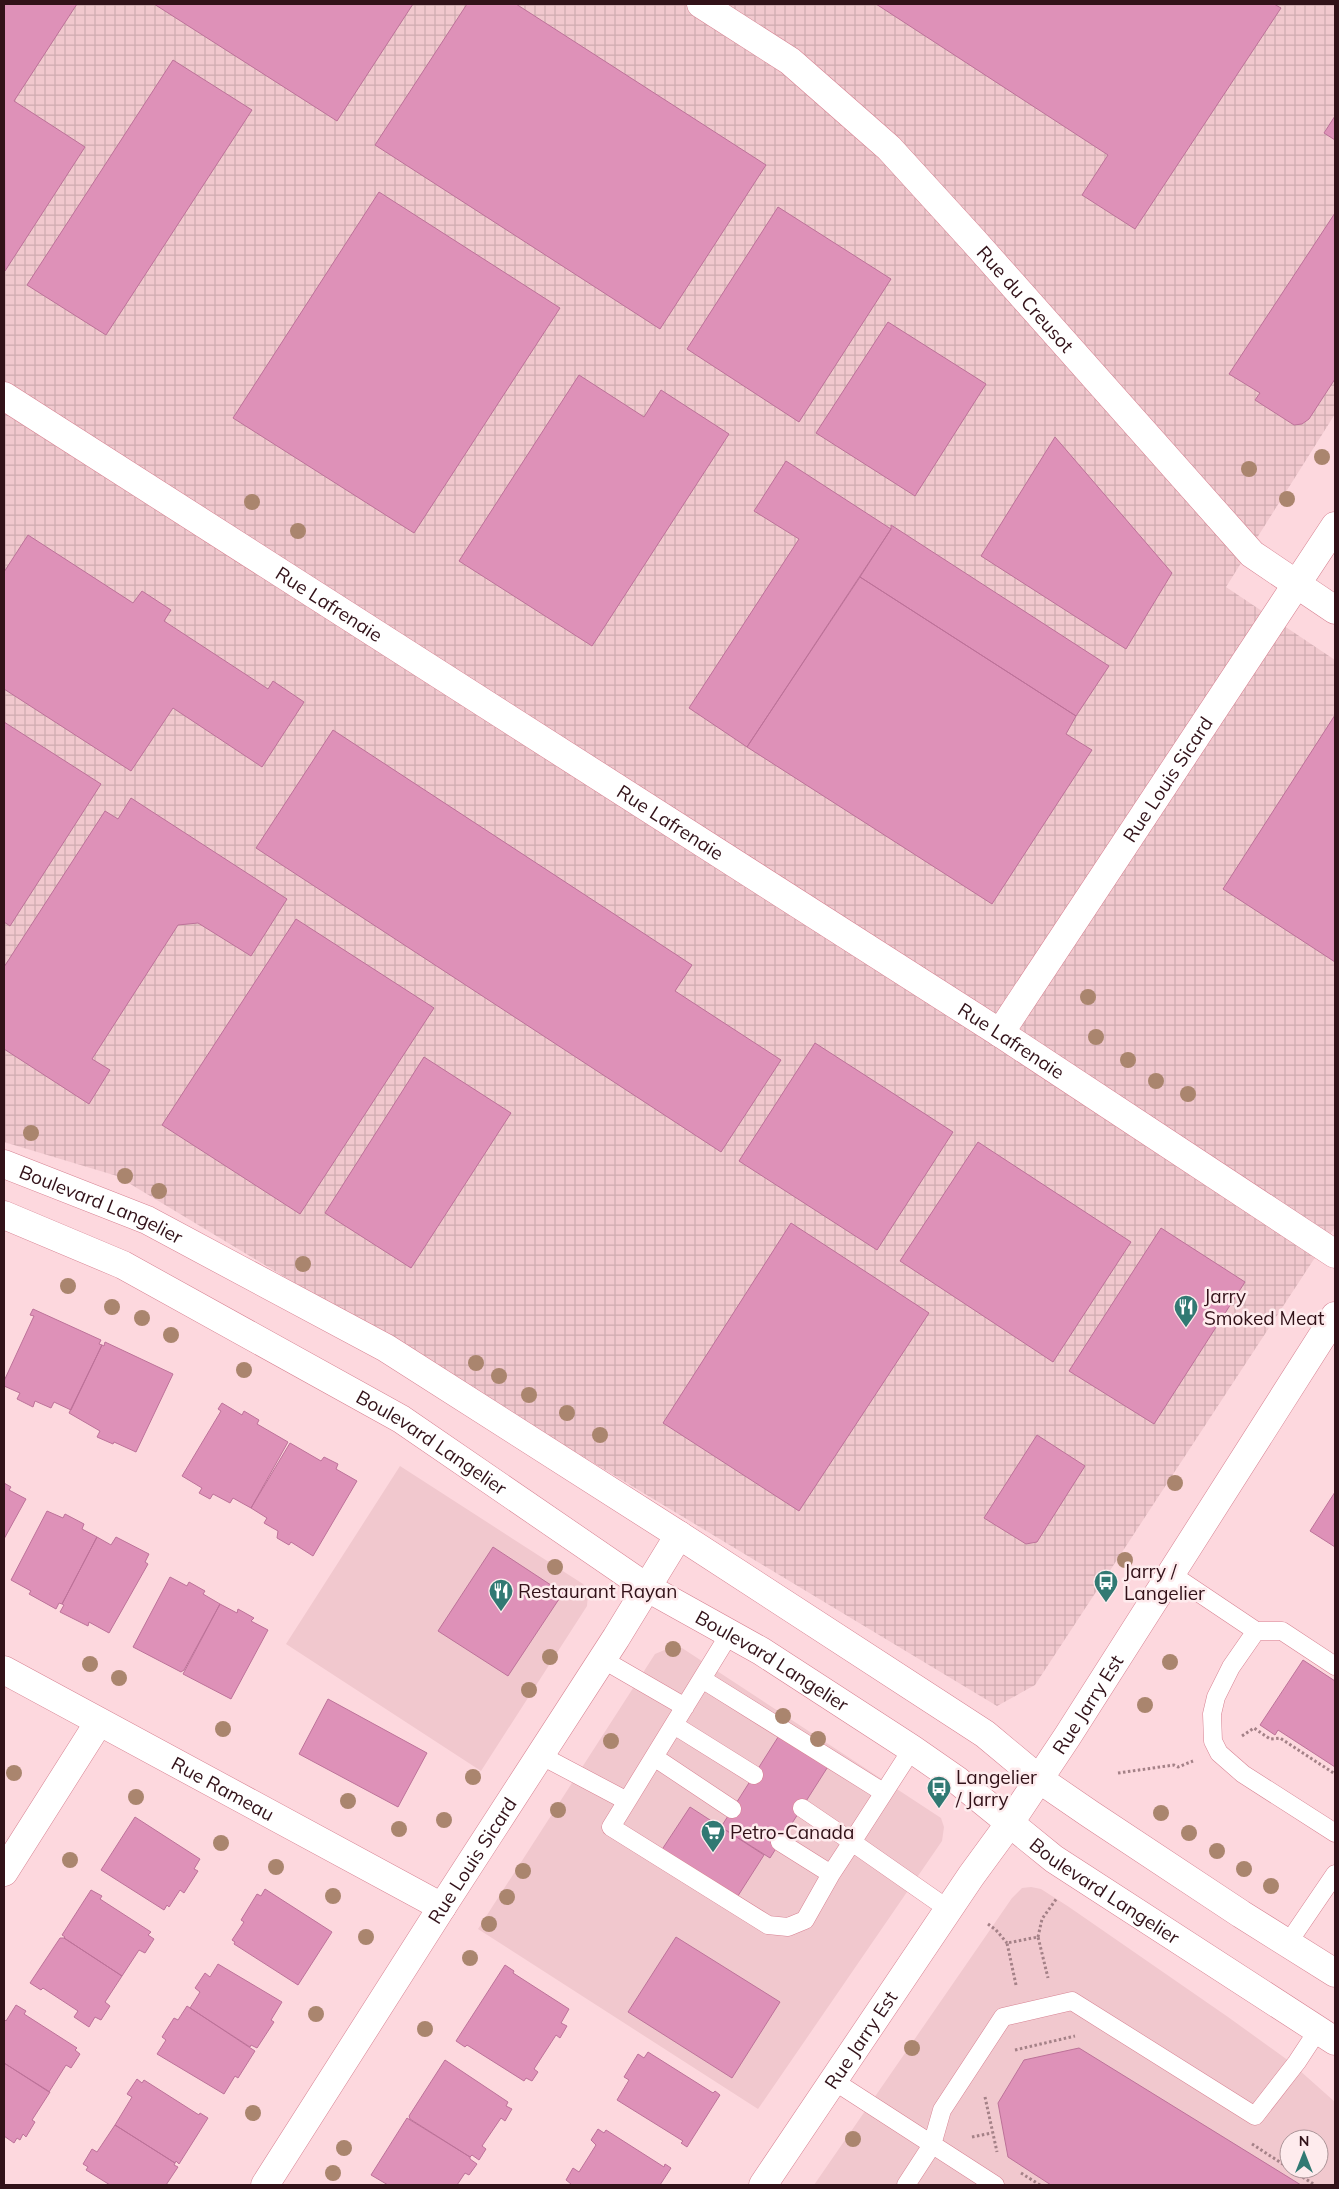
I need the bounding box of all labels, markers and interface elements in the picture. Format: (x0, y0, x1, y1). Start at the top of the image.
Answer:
street label: Rue du Creusot (972, 241, 1079, 358)
street label: Rue Lafrenaie (271, 561, 387, 647)
street label: Rue Louis Sicard (1117, 712, 1218, 847)
street label: Rue Lafrenaie (612, 779, 728, 865)
street label: Rue Lafrenaie (954, 997, 1069, 1084)
street label: Boulevard Langelier (16, 1159, 187, 1249)
place label: Jarry Smoked Meat (1204, 1284, 1325, 1330)
restaurant icon: Jarry Smoked Meat (1173, 1294, 1199, 1328)
street label: Boulevard Langelier (352, 1385, 511, 1500)
place label: Jarry / Langelier (1124, 1559, 1205, 1605)
bus stop icon: Jarry / Langelier (1093, 1569, 1119, 1603)
restaurant icon: Restaurant Rayan (488, 1578, 514, 1612)
place label: Restaurant Rayan (518, 1579, 677, 1603)
street label: Boulevard Langelier (691, 1605, 853, 1717)
street label: Rue Jarry Est (1047, 1650, 1129, 1759)
street label: Rue Rameau (167, 1751, 279, 1826)
place label: Langelier / Jarry (955, 1765, 1037, 1811)
bus stop icon: Langelier / Jarry (926, 1775, 952, 1809)
street label: Rue Louis Sicard (423, 1793, 522, 1928)
supermarket icon: Petro-Canada (700, 1819, 726, 1853)
place label: Petro-Canada (730, 1820, 854, 1844)
street label: Boulevard Langelier (1025, 1832, 1184, 1949)
street label: Rue Jarry Est (819, 1986, 903, 2094)
north arrow (1279, 2129, 1329, 2179)
text: N (1299, 2132, 1309, 2150)

